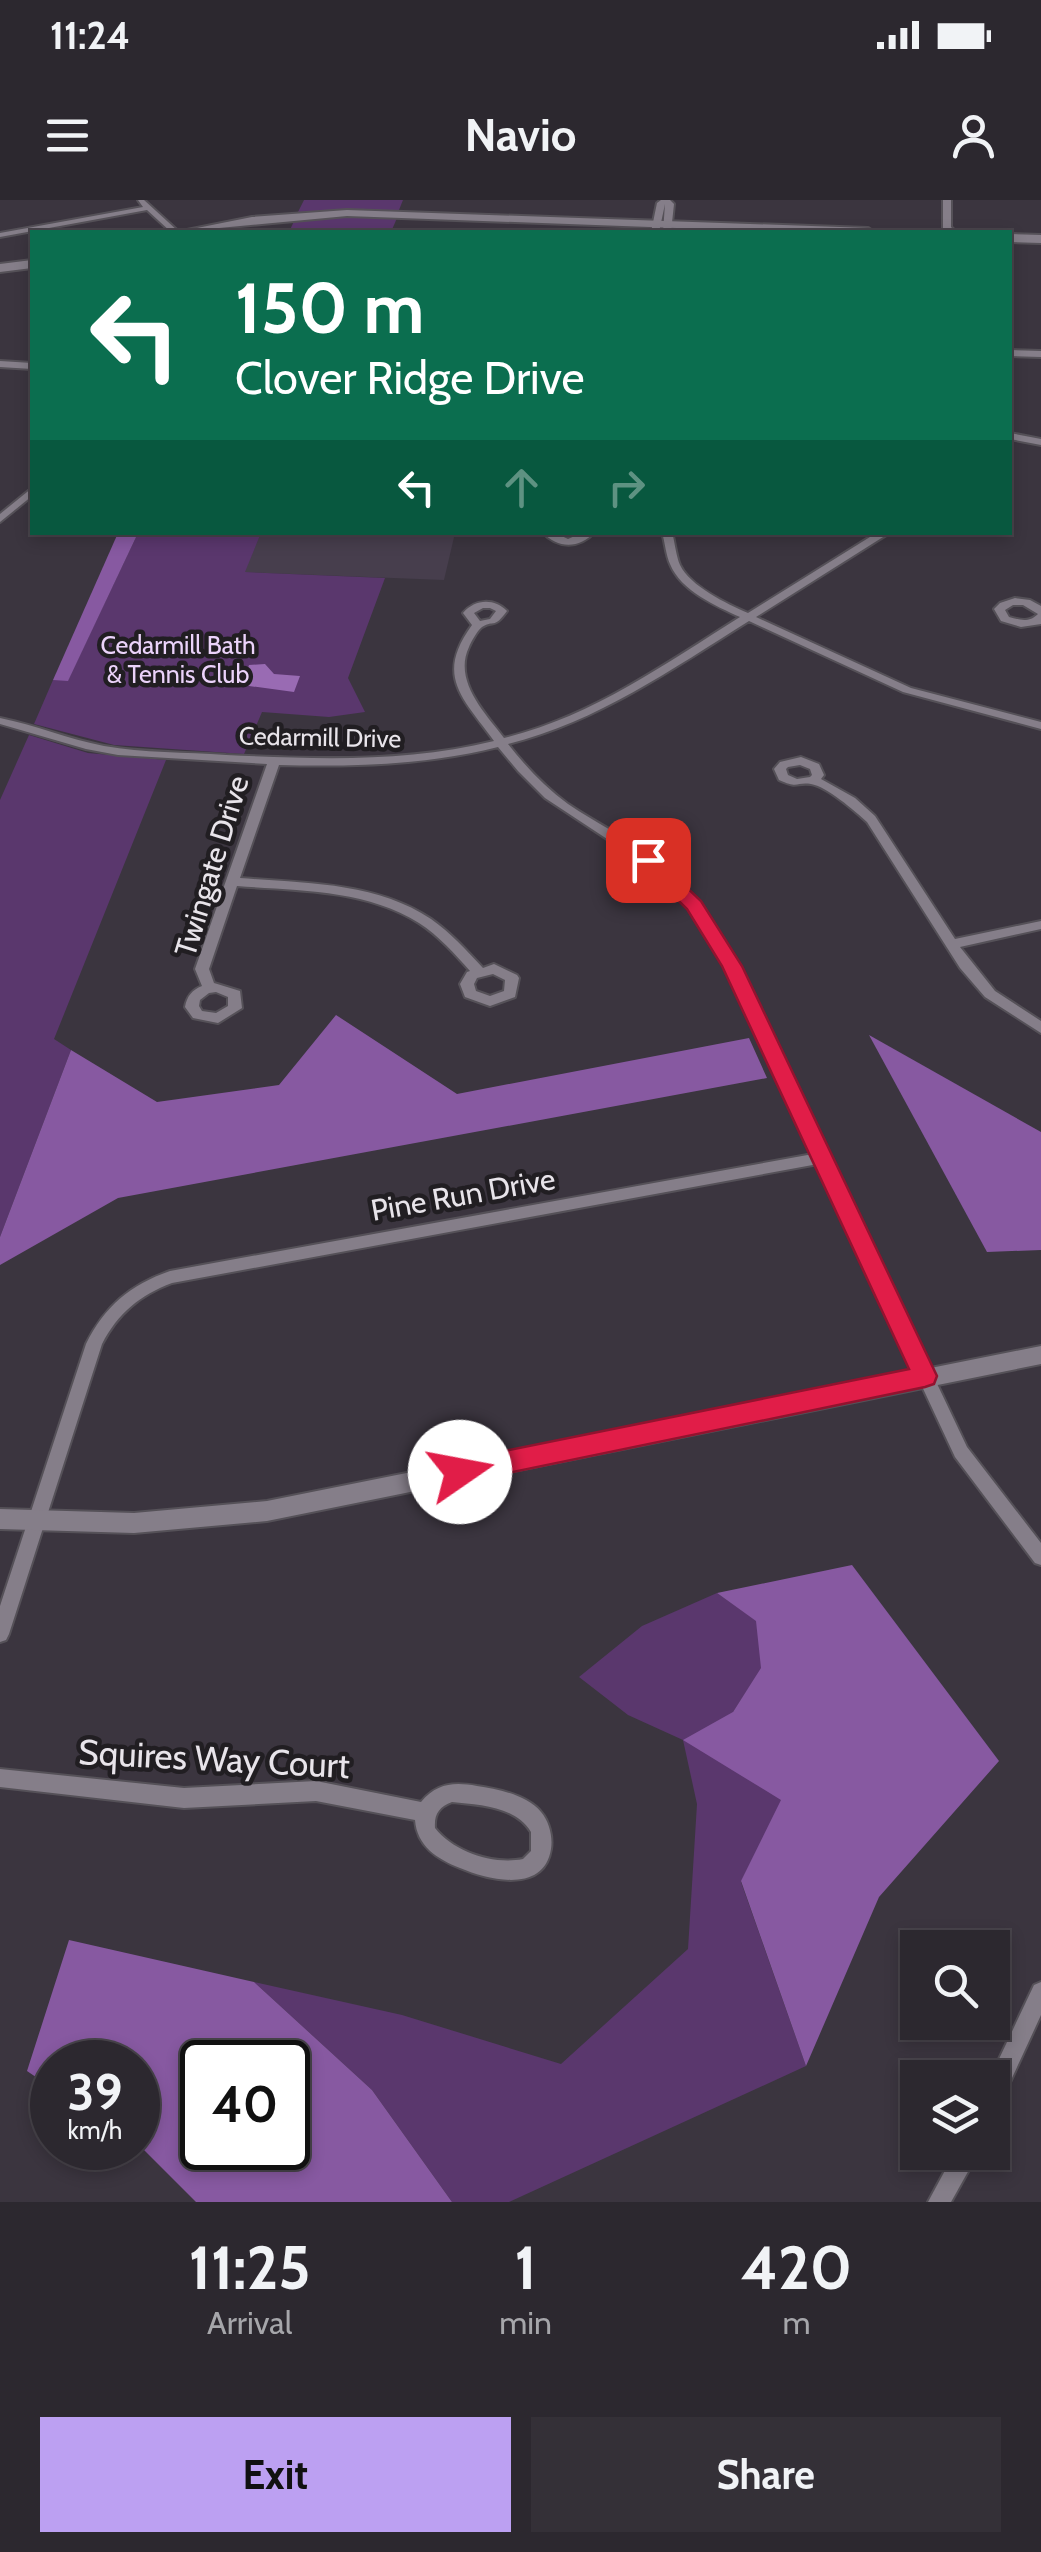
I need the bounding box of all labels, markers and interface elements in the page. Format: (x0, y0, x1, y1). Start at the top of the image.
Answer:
text: 11:24 (50, 12, 130, 59)
icon: menu (40, 108, 95, 163)
text: Navio (465, 108, 576, 162)
icon: person (946, 108, 1001, 163)
text: 150 m (235, 265, 424, 351)
icon: left (70, 270, 200, 400)
text: Clover Ridge Drive (235, 351, 584, 405)
icon: left (389, 460, 444, 515)
icon: ahead (494, 460, 549, 515)
icon: right (599, 460, 654, 515)
park label: Cedarmill Bath & Tennis Club (101, 630, 255, 689)
street label: Cedarmill Drive (239, 721, 402, 753)
street label: Twingate Drive (166, 771, 257, 961)
pin (606, 818, 691, 903)
icon: arrive (621, 833, 676, 888)
street label: Pine Run Drive (368, 1160, 558, 1229)
position arrow (408, 1420, 512, 1524)
street label: Squires Way Court (77, 1730, 351, 1787)
map controls (900, 1930, 1010, 2170)
button: search (900, 1930, 1010, 2040)
speed limit sign: 40 (180, 2040, 310, 2170)
button: layers (900, 2060, 1010, 2170)
text: 39 (67, 2062, 123, 2123)
text: km/h (68, 2115, 122, 2145)
text: 11:25 (189, 2231, 310, 2304)
text: 1 (515, 2231, 537, 2304)
text: 420 (741, 2231, 852, 2304)
text: Arrival (207, 2303, 292, 2342)
text: min (499, 2303, 552, 2342)
text: m (782, 2303, 811, 2342)
button: Exit (40, 2417, 511, 2532)
button: Share (531, 2417, 1001, 2532)

